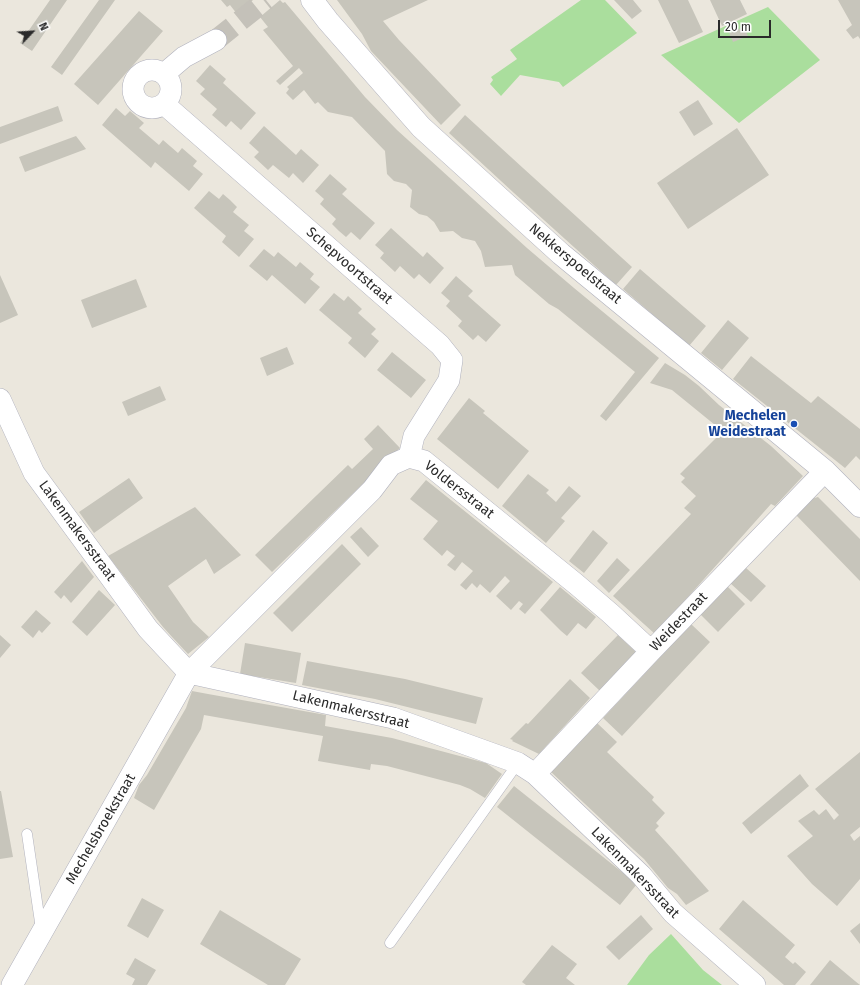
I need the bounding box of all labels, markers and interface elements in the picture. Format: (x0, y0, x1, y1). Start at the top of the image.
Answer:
north arrow (12, 12, 52, 52)
scale bar (720, 12, 773, 38)
text: 20 m (725, 20, 751, 34)
text: N (36, 21, 51, 33)
street label: Nekkerspoelstraat (525, 220, 625, 308)
street label: Schepvoortstraat (302, 224, 396, 308)
place label: Mechelen Weidestraat (709, 408, 786, 440)
marker: Mechelen Weidestraat (789, 419, 799, 429)
street label: Voldersstraat (421, 458, 497, 522)
street label: Lakenmakersstraat (35, 478, 119, 584)
street label: Weidestraat (647, 589, 711, 655)
street label: Lakenmakersstraat (291, 687, 411, 733)
street label: Mechelsbroekstraat (63, 771, 139, 887)
street label: Lakenmakersstraat (587, 824, 683, 922)

